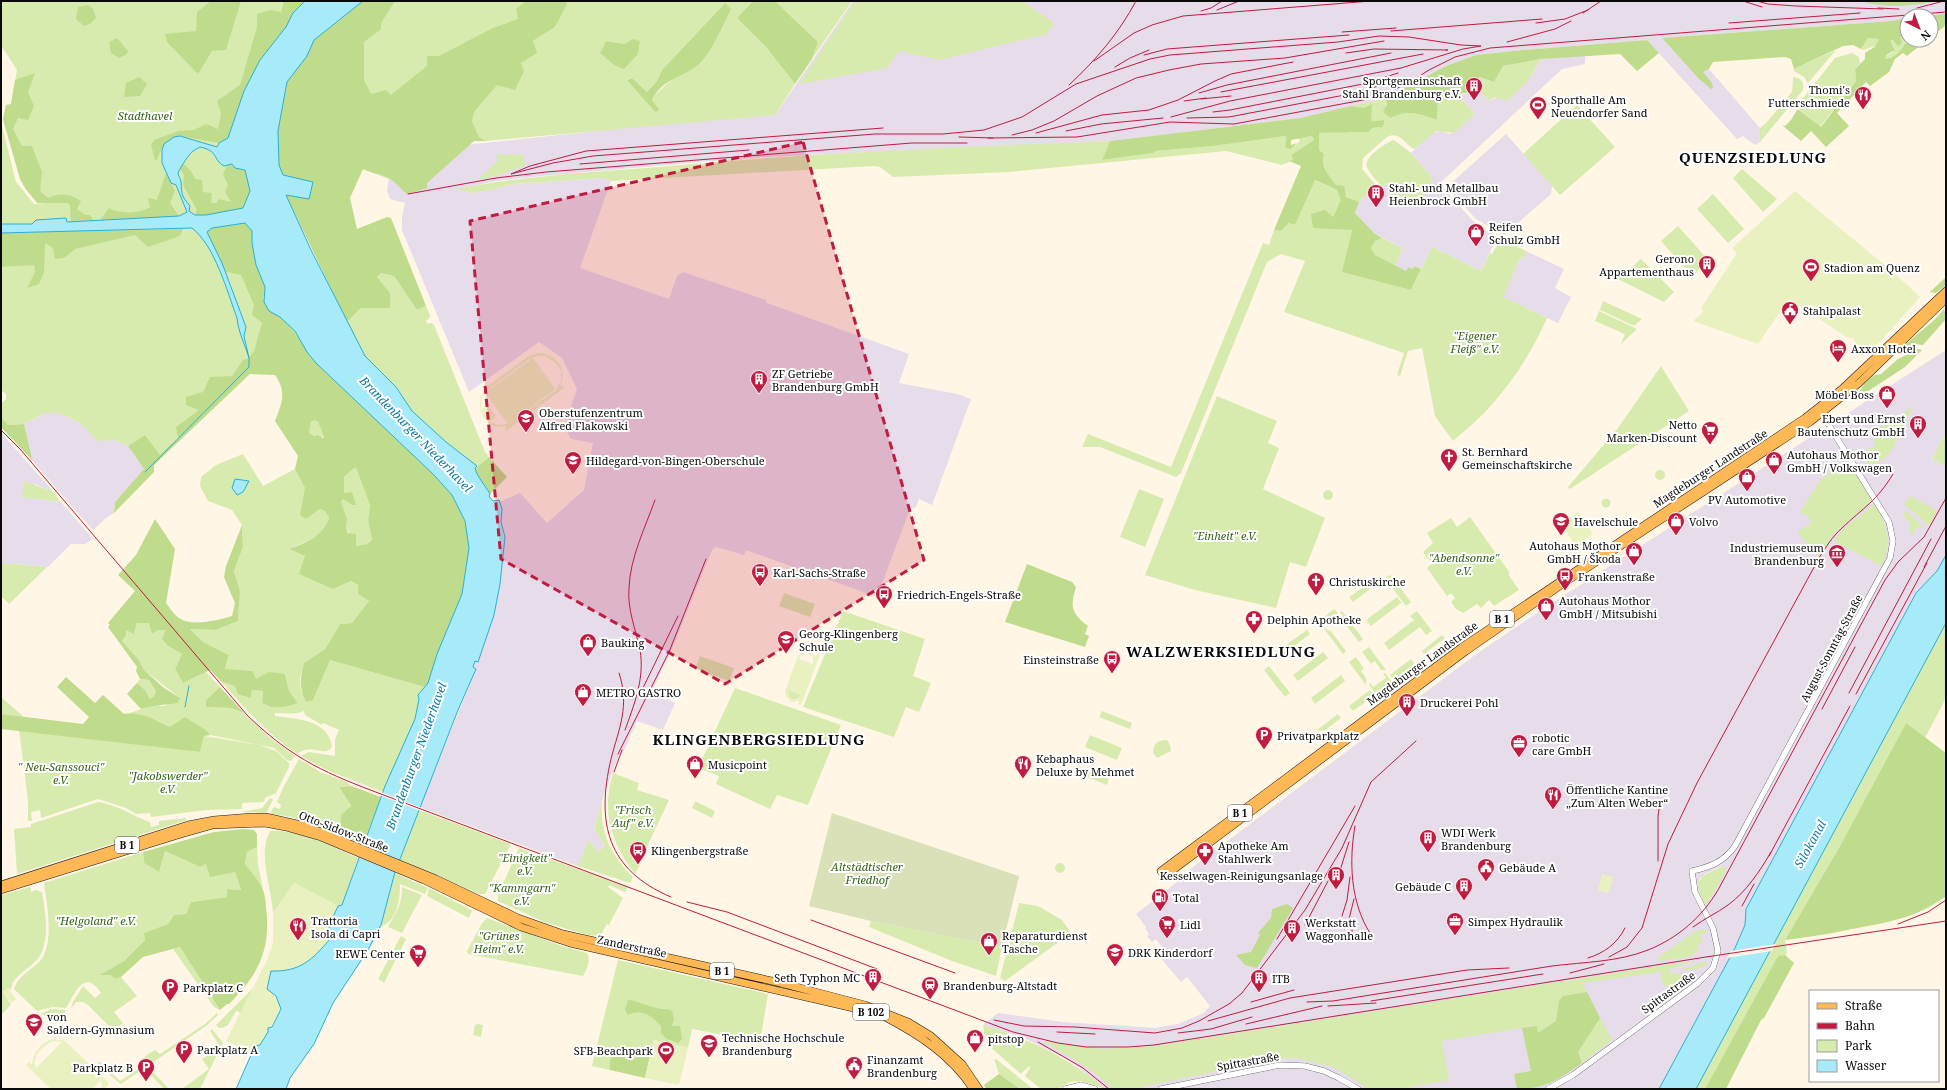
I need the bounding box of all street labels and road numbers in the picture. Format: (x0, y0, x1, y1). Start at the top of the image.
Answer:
street label: Magdeburger Landstraße (1650, 425, 1770, 511)
street label: August-Sonntag-Straße (1796, 592, 1866, 704)
road number: B 1 (1490, 611, 1514, 627)
street label: Magdeburger Landstraße (1364, 618, 1481, 708)
road number: B 1 (1228, 805, 1252, 821)
street label: Otto-Sidow-Straße (297, 807, 391, 855)
road number: B 1 (115, 837, 139, 853)
street label: Zanderstraße (596, 931, 668, 961)
road number: B 1 (710, 963, 734, 979)
street label: Spittastraße (1638, 967, 1698, 1017)
road number: B 102 (853, 1004, 889, 1020)
street label: Spittastraße (1216, 1048, 1281, 1074)

